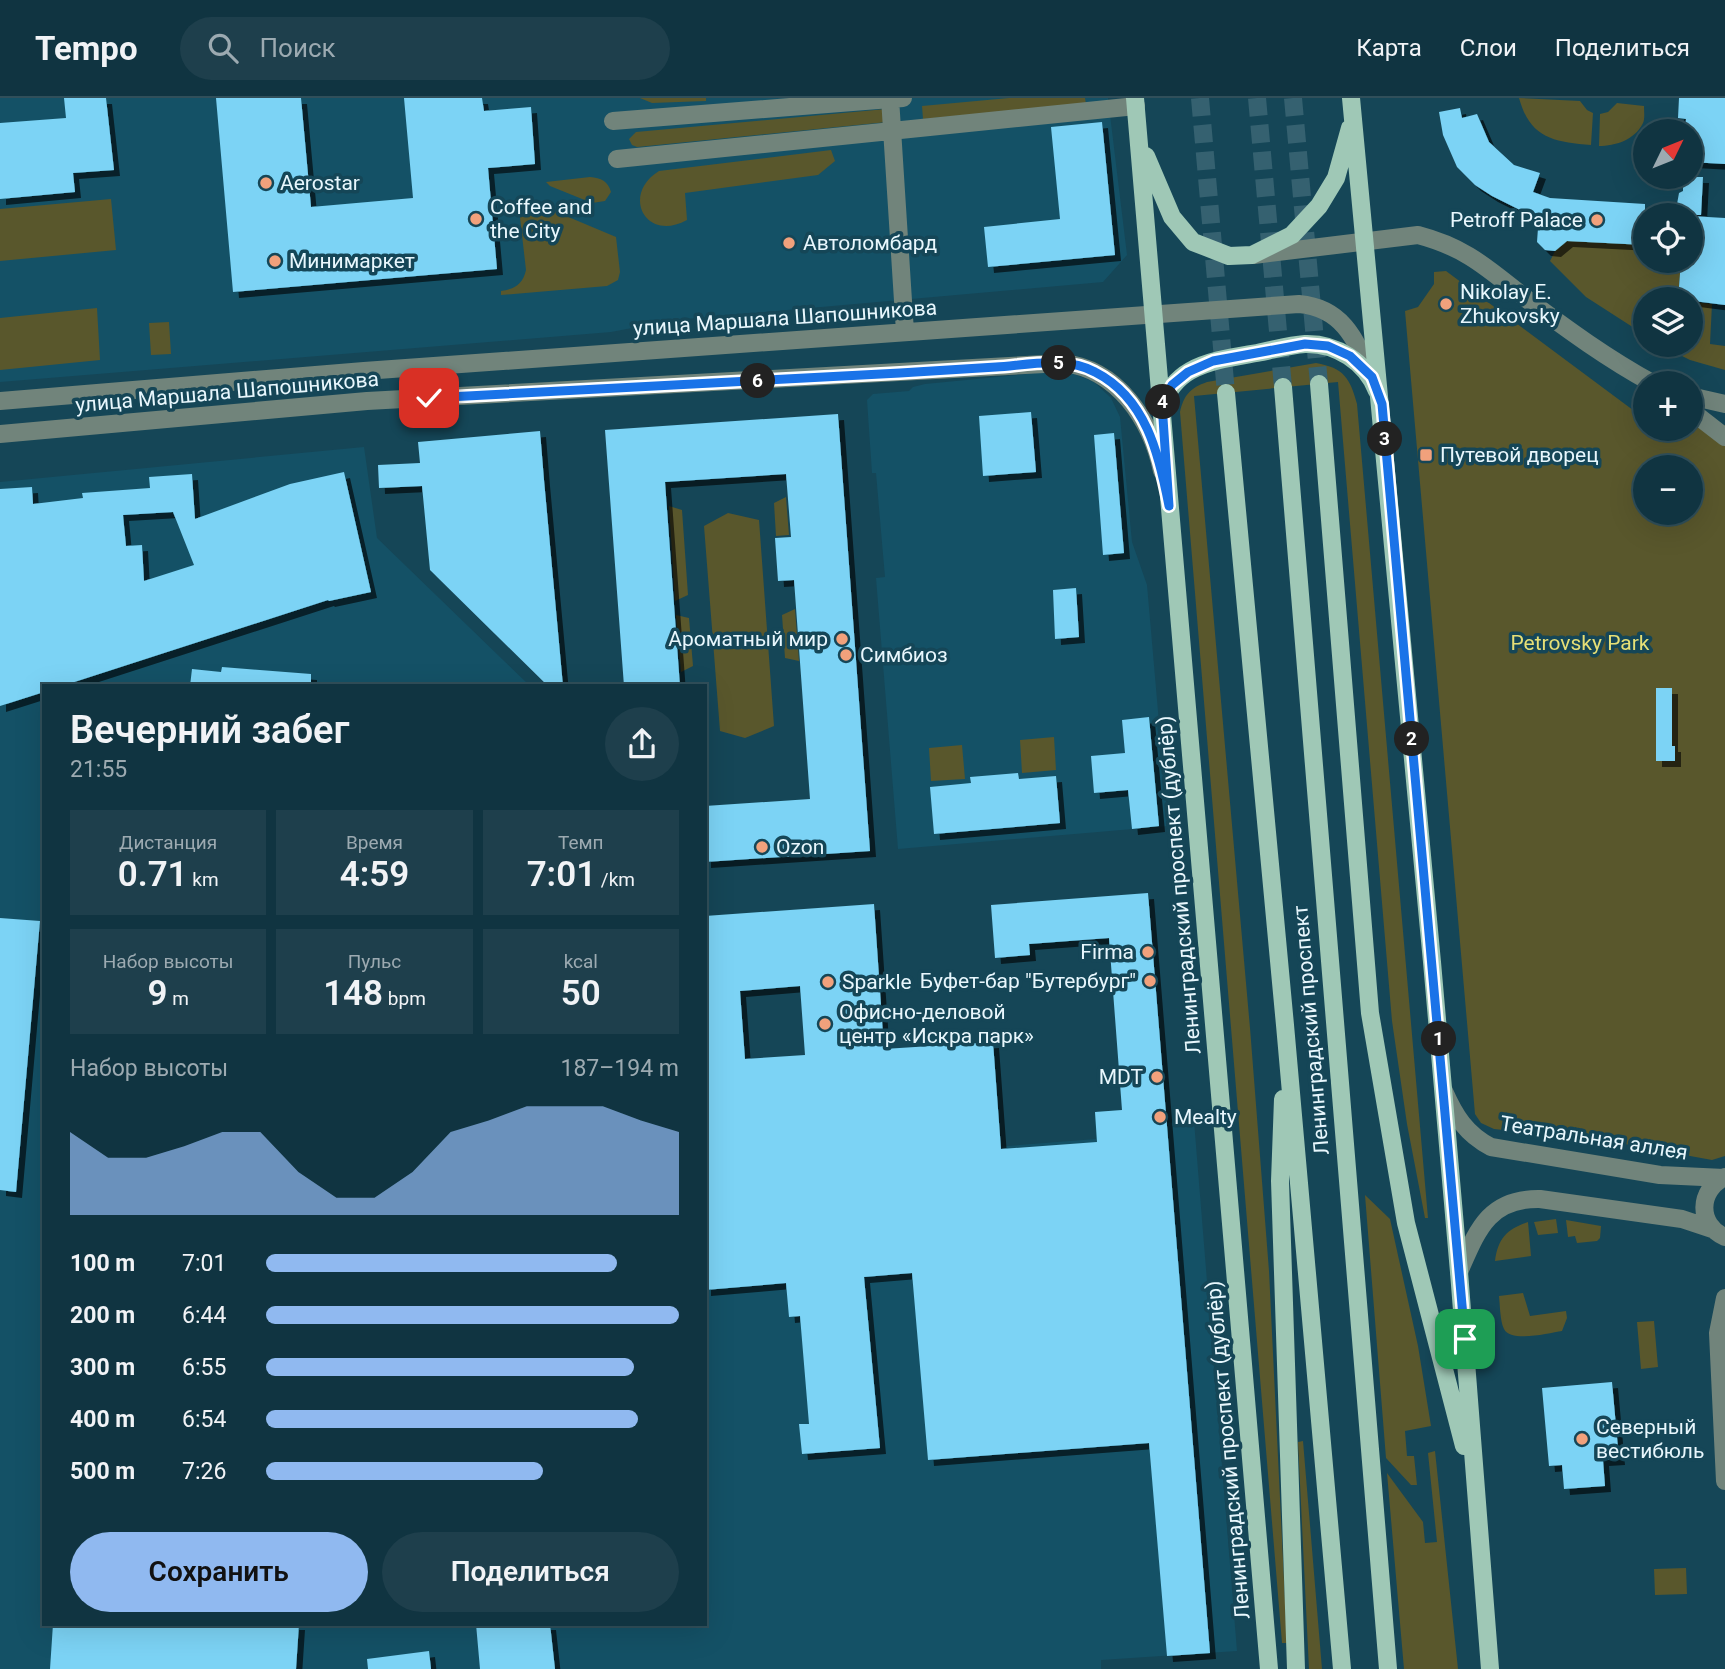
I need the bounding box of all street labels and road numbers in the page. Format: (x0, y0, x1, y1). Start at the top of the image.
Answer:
street label: улица Маршала Шапошникова (632, 295, 938, 341)
street label: улица Маршала Шапошникова (74, 367, 380, 417)
street label: Ленинградский проспект (дублёр) (1152, 715, 1206, 1055)
street label: Ленинградский проспект (1288, 904, 1334, 1156)
street label: Театральная аллея (1499, 1111, 1689, 1165)
street label: Ленинградский проспект (дублёр) (1201, 1280, 1255, 1620)

